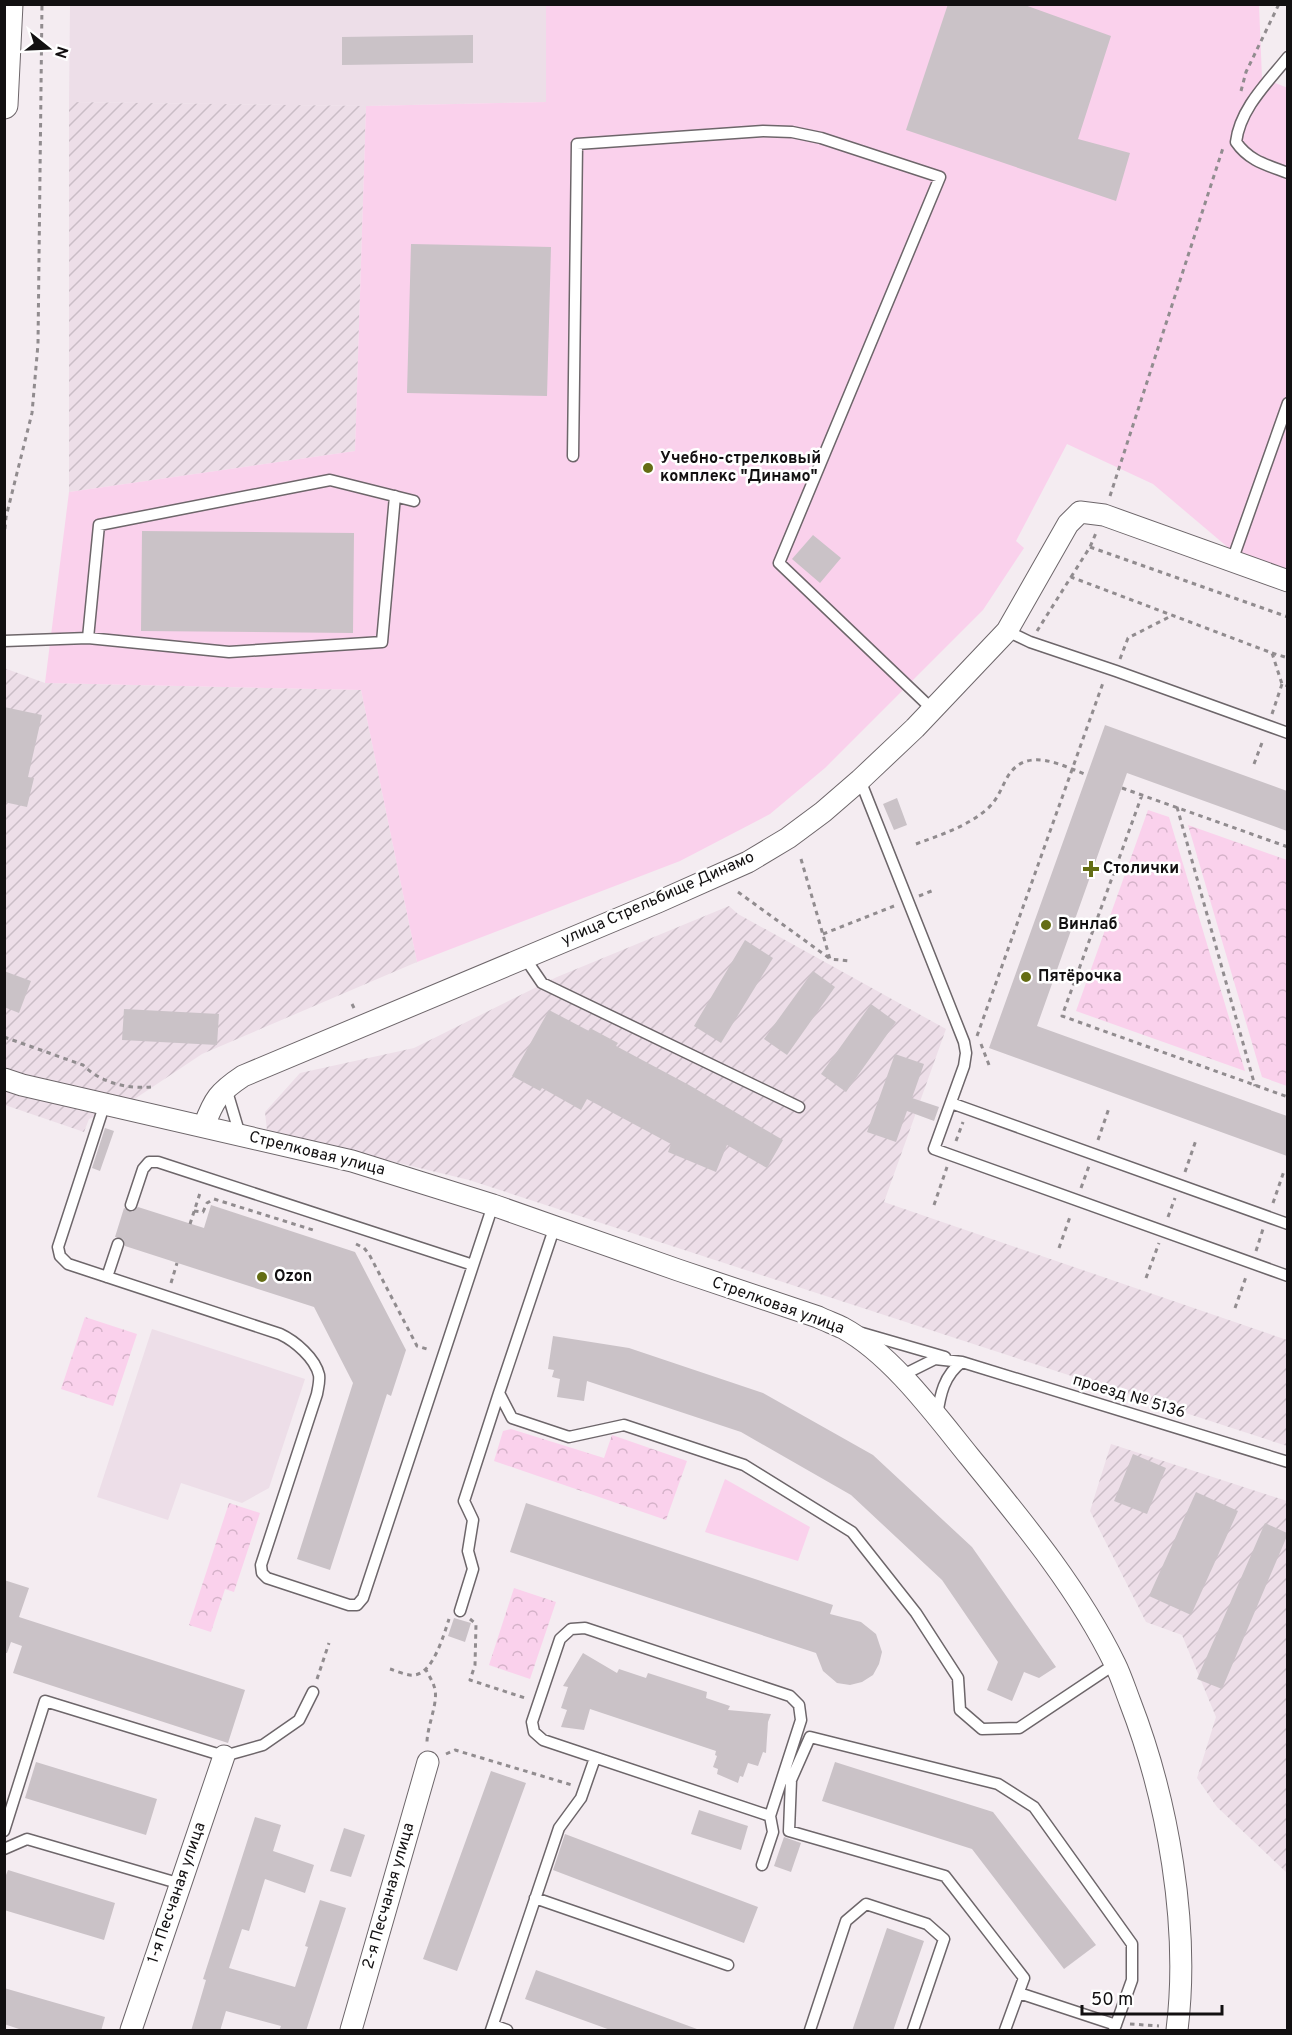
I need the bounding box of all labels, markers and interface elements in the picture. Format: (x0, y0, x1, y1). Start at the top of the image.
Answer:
north arrow (18, 18, 78, 78)
text: N (49, 43, 72, 61)
place label: Учебно-стрелковый комплекс "Динамо" (660, 449, 821, 487)
marker: Учебно-стрелковый комплекс "Динамо" (641, 461, 655, 475)
street label: улица Стрельбище Динамо (558, 847, 758, 951)
place label: Столички (1103, 859, 1179, 879)
marker: Столички (1084, 862, 1098, 876)
place label: Винлаб (1058, 915, 1117, 935)
marker: Винлаб (1039, 918, 1053, 932)
place label: Пятёрочка (1038, 967, 1122, 987)
marker: Пятёрочка (1019, 970, 1033, 984)
street label: Стрелковая улица (247, 1127, 387, 1181)
place label: Ozon (274, 1267, 312, 1287)
marker: Ozon (255, 1270, 269, 1284)
street label: Стрелковая улица (709, 1273, 847, 1339)
street label: проезд № 5136 (1070, 1370, 1188, 1424)
street label: 1-я Песчаная улица (143, 1820, 211, 1966)
street label: 2-я Песчаная улица (359, 1821, 419, 1971)
scale bar (1082, 1978, 1222, 2016)
text: 50 m (1091, 1989, 1133, 2012)

